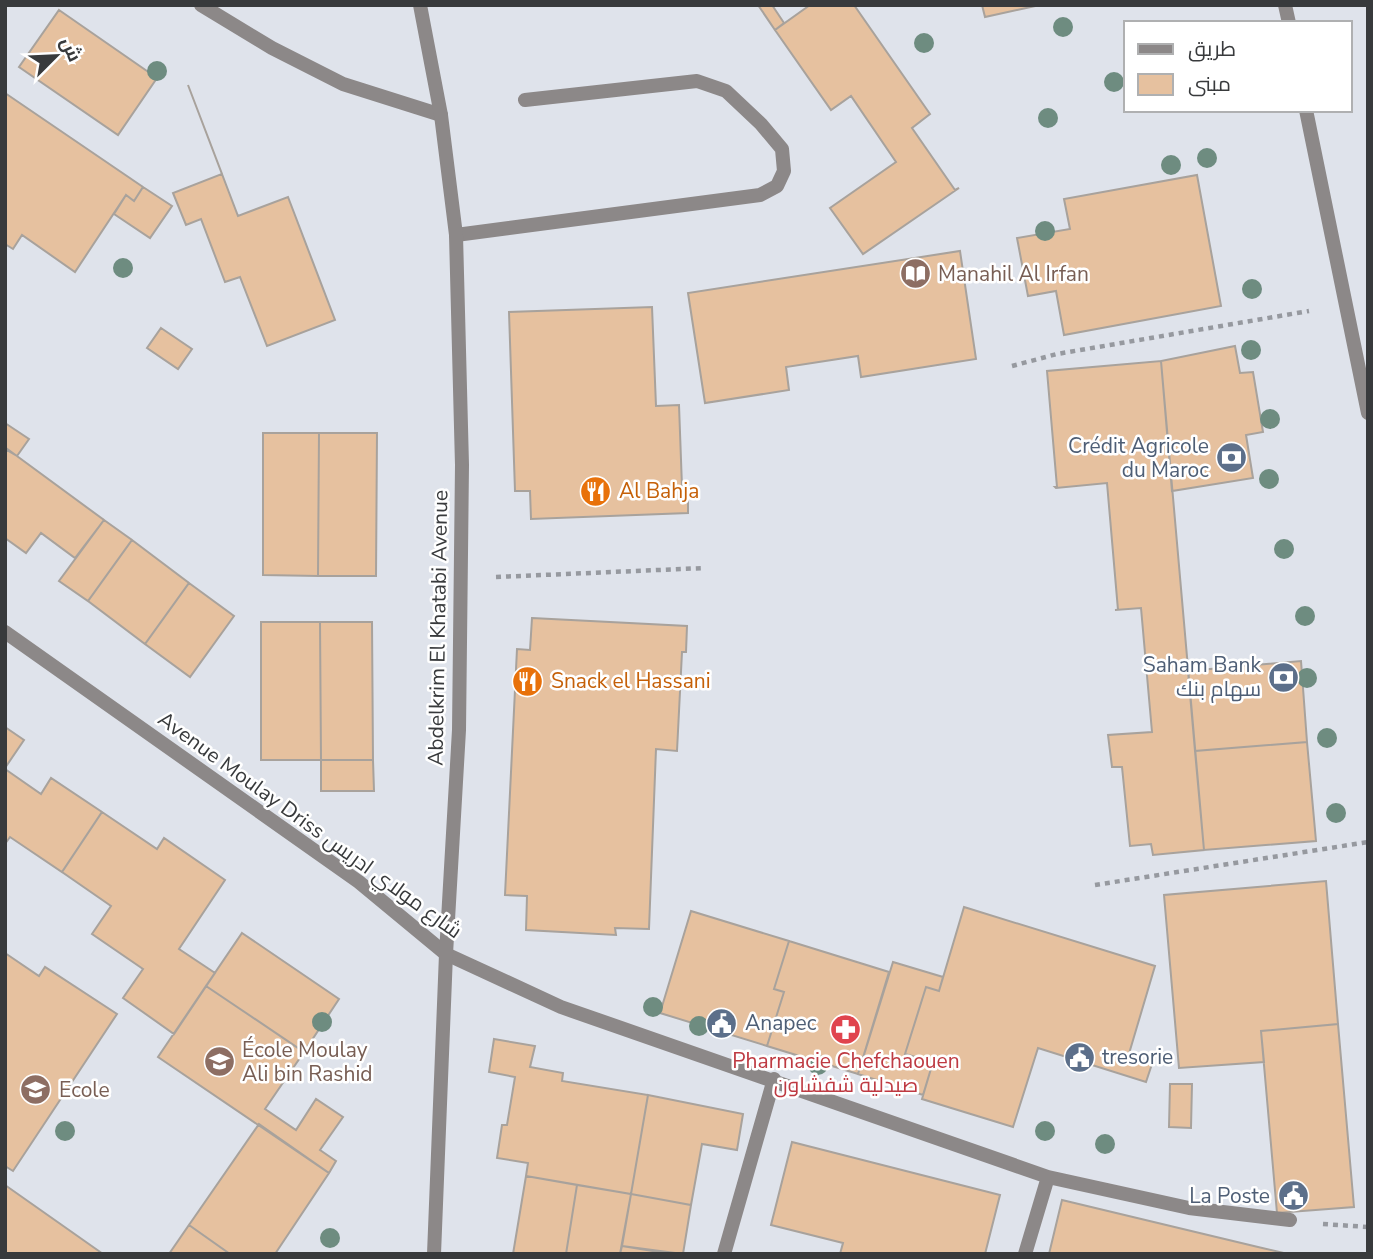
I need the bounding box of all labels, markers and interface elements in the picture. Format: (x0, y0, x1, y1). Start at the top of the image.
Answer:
north arrow (21, 21, 91, 91)
legend (1124, 21, 1352, 112)
text: ش (54, 33, 87, 66)
text: طريق (1188, 35, 1236, 63)
text: مبنى (1188, 70, 1231, 98)
library icon: Manahil Al Irfan (898, 257, 932, 291)
place label: Manahil Al Irfan (938, 260, 1089, 288)
place label: Crédit Agricole du Maroc (1068, 432, 1209, 484)
bank icon: Crédit Agricole du Maroc (1215, 441, 1249, 475)
restaurant icon: Al Bahja (579, 474, 613, 508)
place label: Al Bahja (619, 477, 699, 505)
street label: Abdelkrim El Khatabi Avenue (422, 490, 454, 766)
place label: Saham Bank سهام بنك (1143, 651, 1261, 703)
bank icon: Saham Bank سهام بنك (1267, 660, 1301, 694)
restaurant icon: Snack el Hassani (511, 664, 545, 698)
place label: Snack el Hassani (551, 667, 711, 695)
street label: Avenue Moulay Driss شارع مولاي ادريس (151, 705, 468, 947)
public building icon: Anapec (705, 1006, 739, 1040)
place label: Anapec (745, 1009, 817, 1037)
pharmacy icon: Pharmacie Chefchaouen صيدلية شفشاون (829, 1012, 863, 1046)
place label: École Moulay Ali bin Rashid (242, 1036, 373, 1088)
public building icon: tresorie (1062, 1040, 1096, 1074)
place label: tresorie (1102, 1043, 1173, 1071)
school or university icon: École Moulay Ali bin Rashid (202, 1045, 236, 1079)
place label: Pharmacie Chefchaouen صيدلية شفشاون (732, 1047, 960, 1099)
school or university icon: Ecole (19, 1073, 53, 1107)
place label: Ecole (59, 1076, 110, 1104)
public building icon: La Poste (1276, 1179, 1310, 1213)
place label: La Poste (1189, 1182, 1270, 1210)

